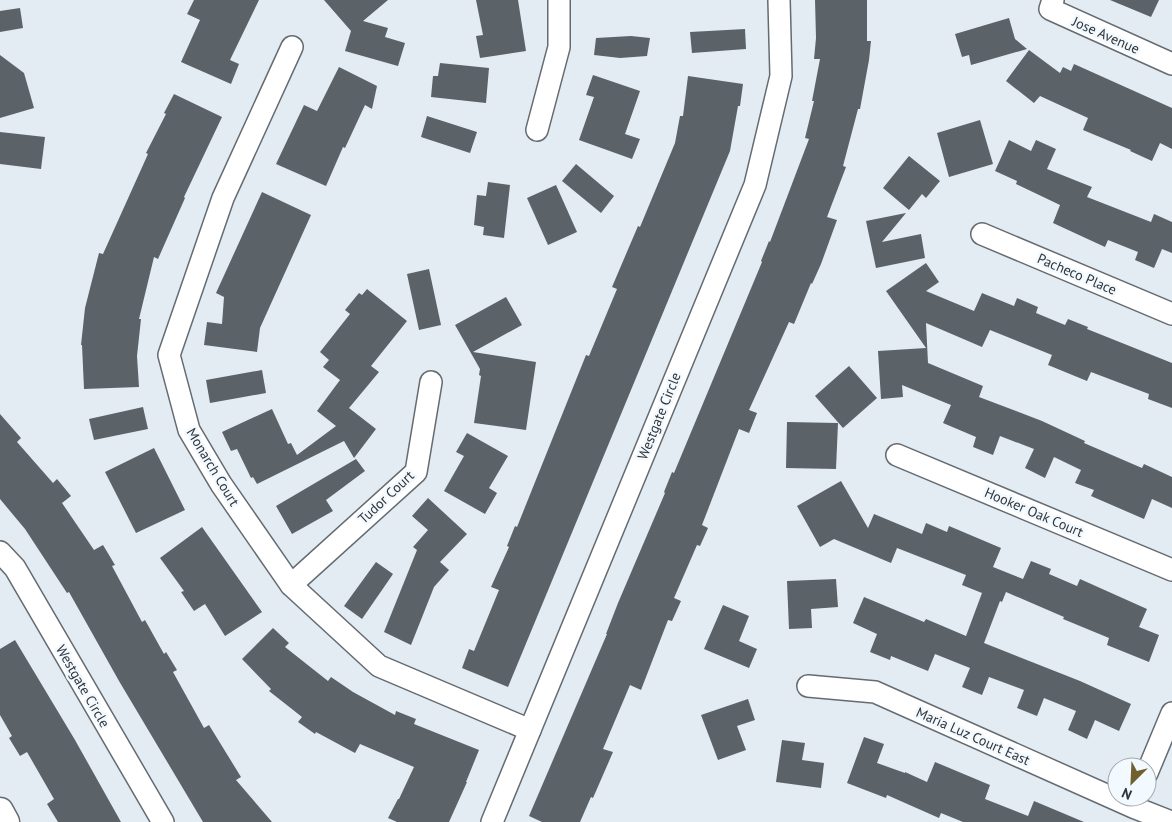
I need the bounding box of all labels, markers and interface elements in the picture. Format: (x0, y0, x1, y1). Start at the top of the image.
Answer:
street label: Jose Avenue (1069, 12, 1142, 58)
street label: Pacheco Place (1035, 249, 1119, 299)
street label: Westgate Circle (633, 370, 685, 462)
street label: Monarch Court (183, 425, 244, 510)
street label: Tudor Court (354, 466, 418, 527)
street label: Hooker Oak Court (982, 483, 1086, 541)
street label: Westgate Circle (52, 641, 114, 731)
street label: Maria Luz Court East (913, 703, 1033, 769)
north arrow (1107, 757, 1157, 807)
text: N (1119, 784, 1135, 804)

